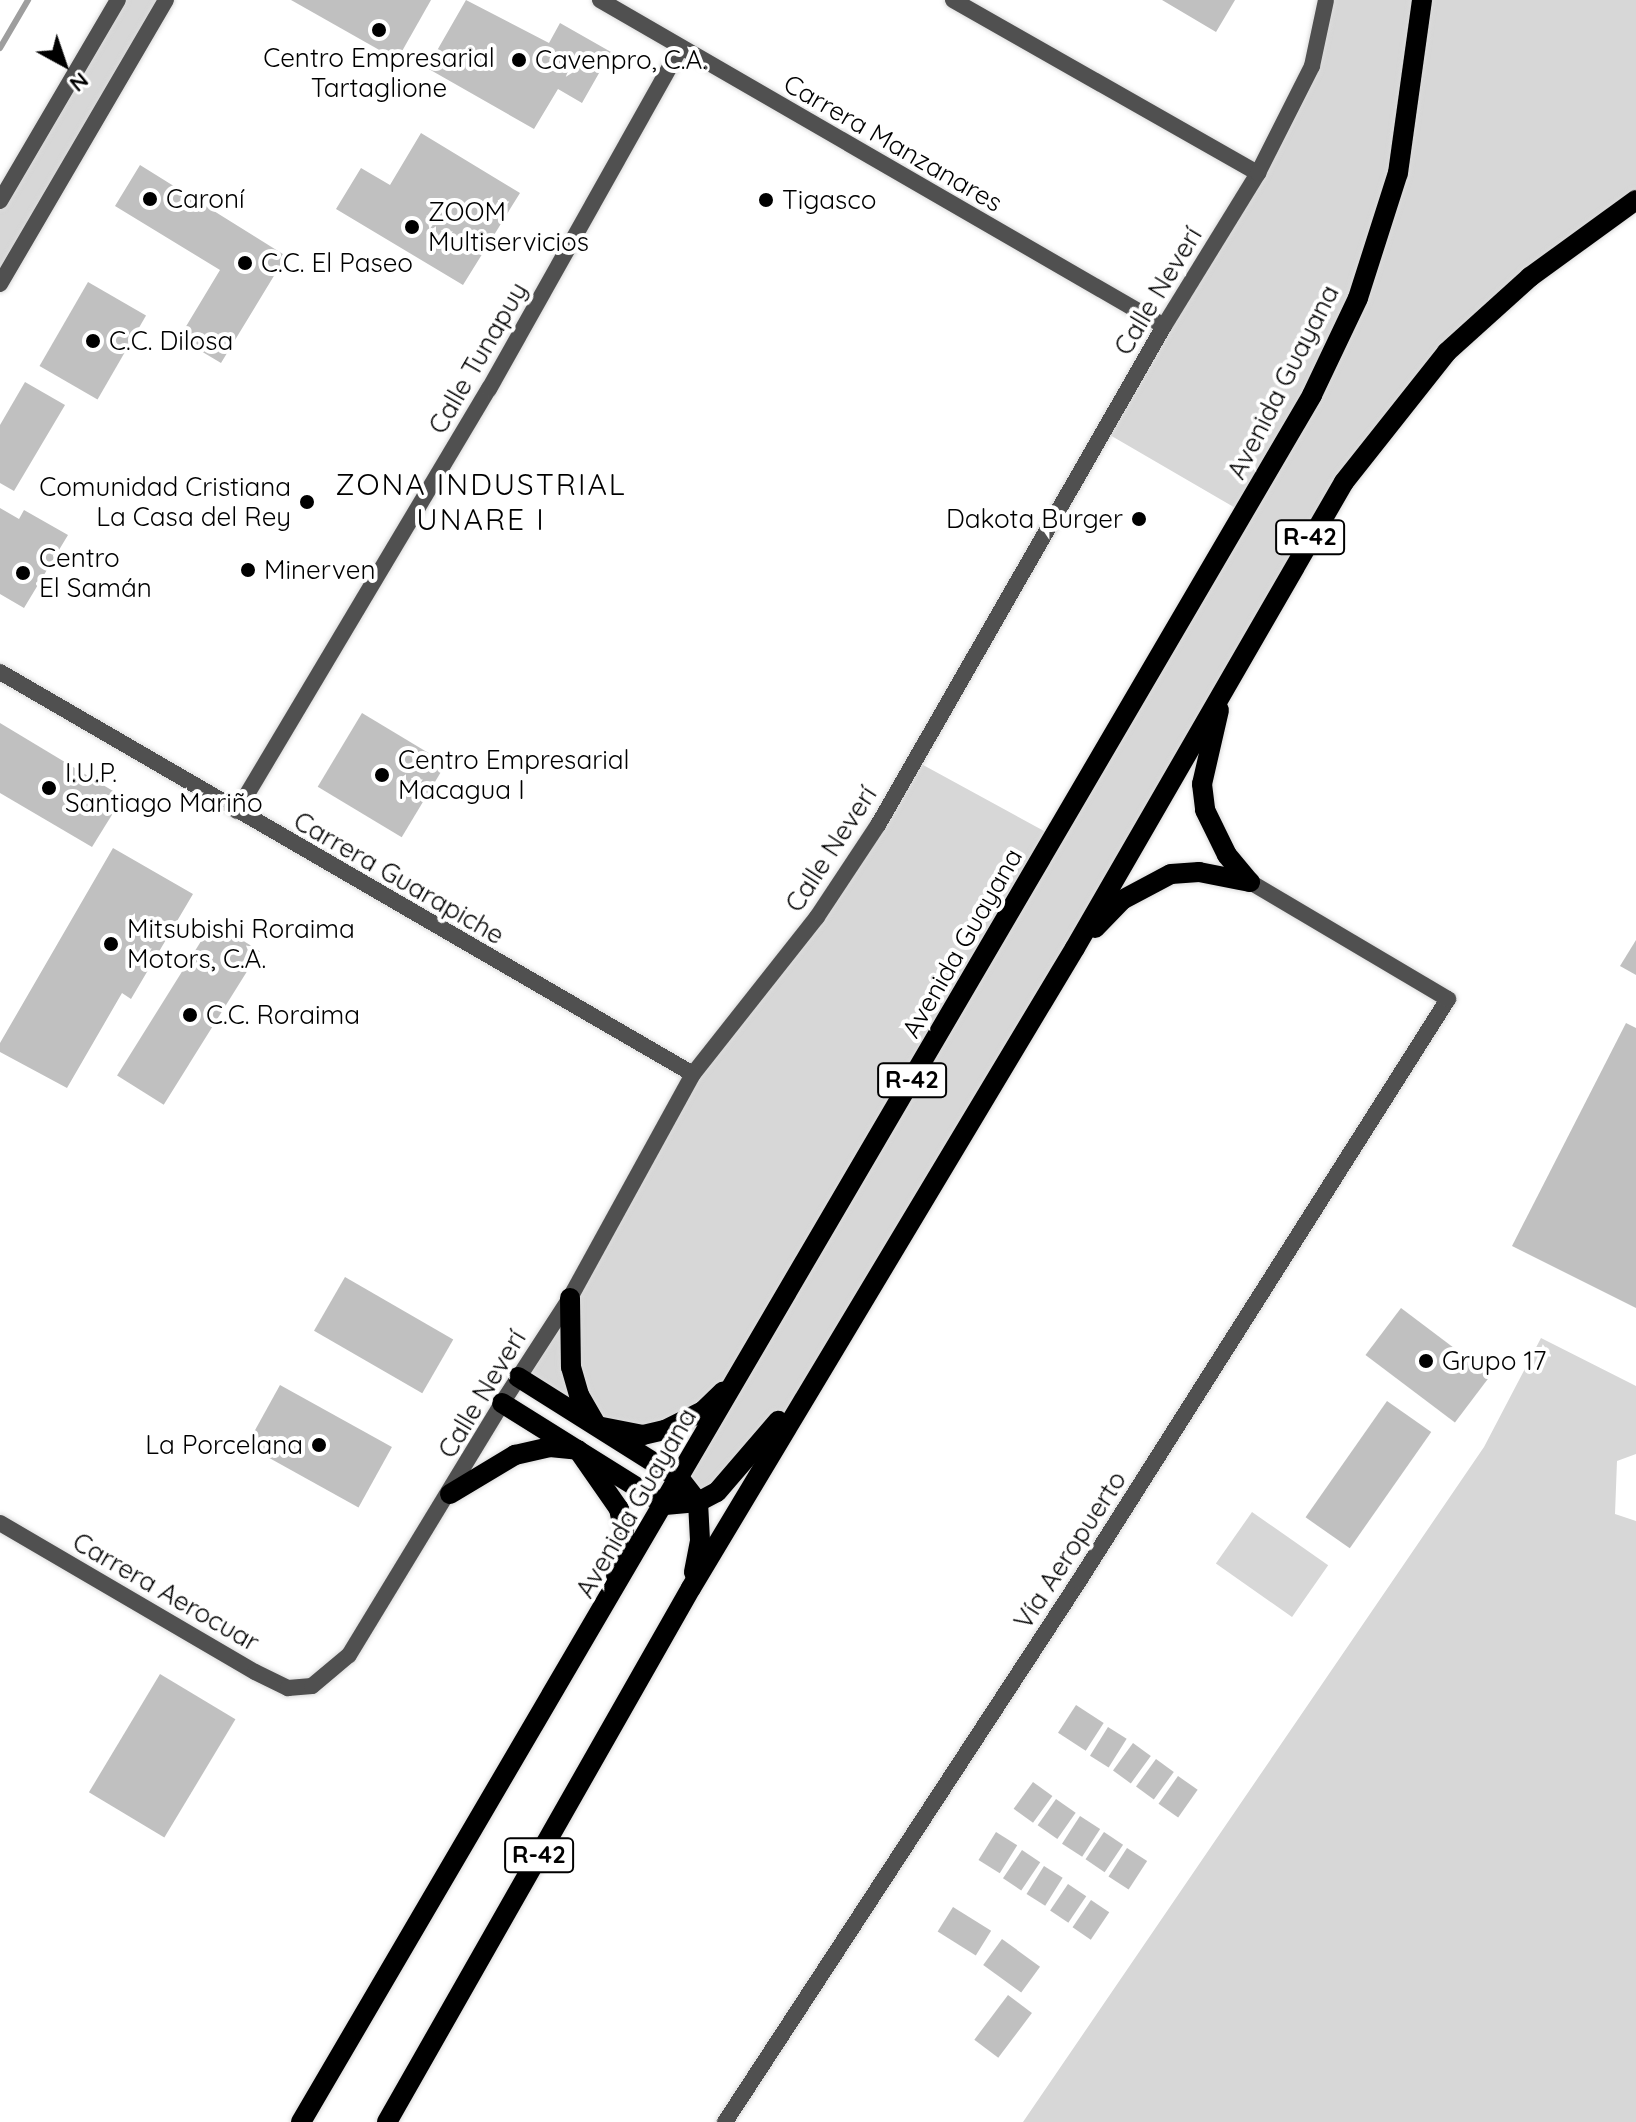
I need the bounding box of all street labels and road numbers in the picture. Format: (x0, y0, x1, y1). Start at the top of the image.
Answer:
street label: Carrera Manzanares (778, 68, 1008, 218)
street label: Calle Neverí (1108, 221, 1208, 361)
street label: Calle Tunapuy (422, 277, 534, 439)
street label: Avenida Guayana (1221, 280, 1345, 484)
road number: R-42 (1274, 517, 1346, 557)
street label: Calle Neverí (779, 780, 883, 918)
street label: Carrera Guarapiche (288, 805, 510, 951)
street label: Avenida Guayana (895, 843, 1029, 1043)
road number: R-42 (876, 1060, 948, 1100)
street label: Calle Neverí (432, 1324, 532, 1464)
street label: Avenida Guayana (569, 1403, 703, 1603)
street label: Vía Aeropuerto (1007, 1465, 1133, 1635)
street label: Carrera Aerocuar (67, 1526, 265, 1658)
road number: R-42 (503, 1835, 575, 1875)

